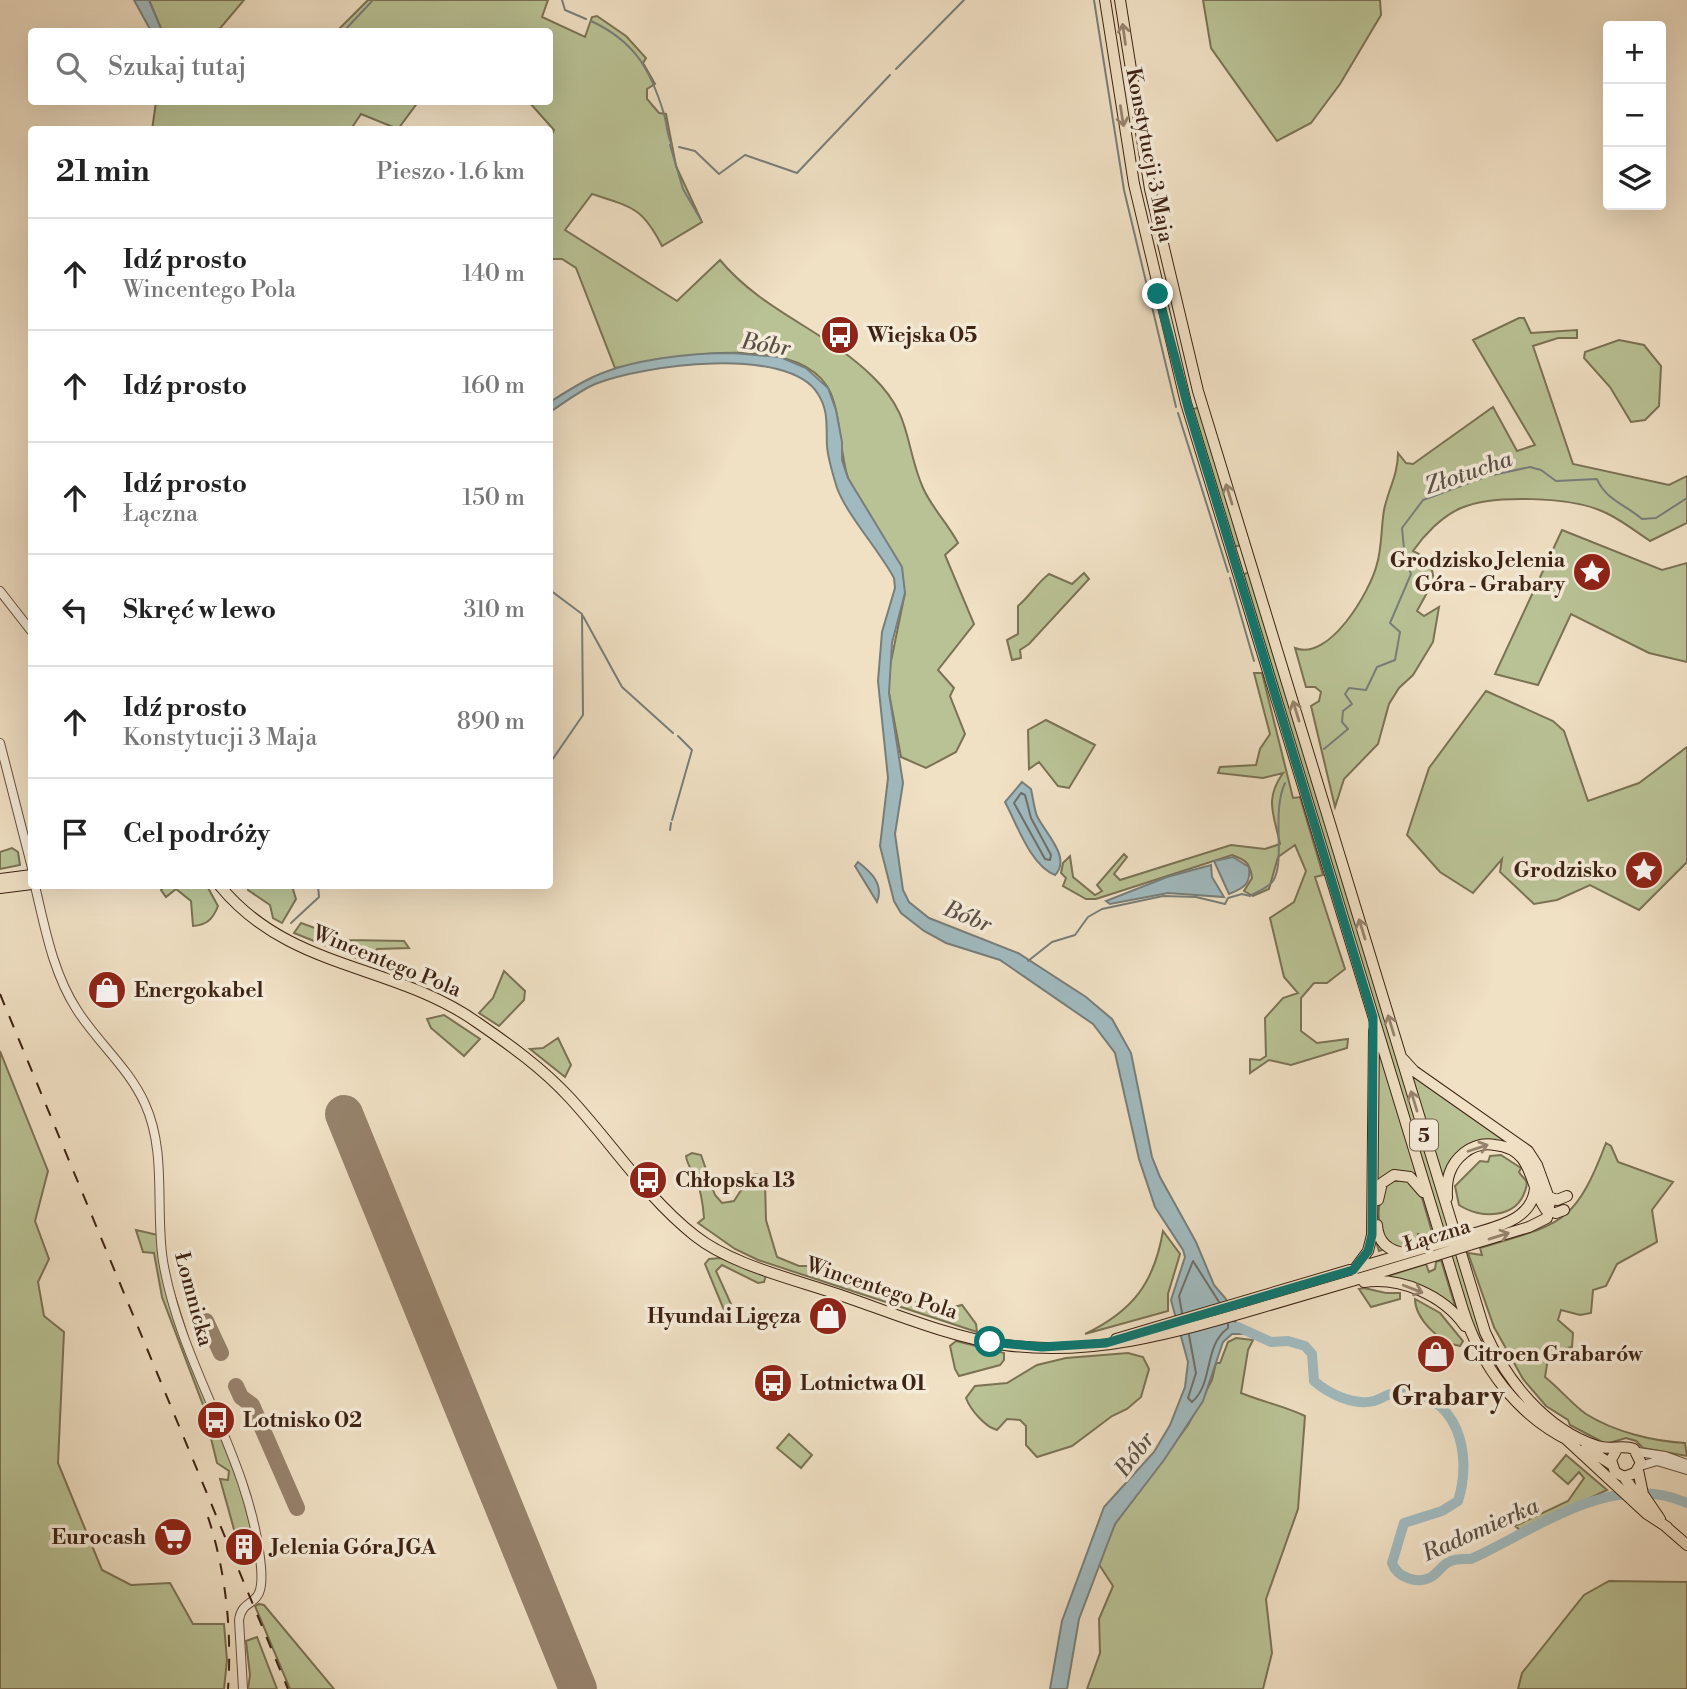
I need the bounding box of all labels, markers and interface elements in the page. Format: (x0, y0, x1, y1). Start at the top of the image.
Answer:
map controls (1603, 21, 1666, 210)
button: + (1603, 21, 1666, 84)
one-way arrow (1117, 23, 1130, 45)
search box (28, 28, 553, 105)
icon: search (52, 48, 90, 86)
text: Szukaj tutaj (108, 51, 247, 83)
street label: Konstytucji 3 Maja (1119, 66, 1179, 245)
button: − (1603, 84, 1666, 147)
one-way arrow (1116, 104, 1129, 127)
button: layers (1603, 147, 1666, 210)
text: 21 min (56, 153, 150, 191)
text: Pieszo · 1.6 km (376, 158, 525, 186)
text: Idź prosto (123, 244, 247, 276)
icon: ahead (56, 255, 94, 293)
text: 140 m (462, 260, 525, 288)
text: Wincentego Pola (123, 276, 296, 304)
route end (1142, 278, 1173, 309)
bus stop icon: Wiejska 05 (819, 314, 861, 356)
place label: Wiejska 05 (866, 323, 977, 349)
water label: Bóbr (738, 327, 794, 363)
icon: ahead (56, 367, 94, 405)
text: Idź prosto (123, 370, 247, 402)
text: 160 m (462, 372, 525, 400)
water label: Złotucha (1421, 445, 1516, 501)
text: Idź prosto (123, 468, 247, 500)
icon: ahead (56, 479, 94, 517)
one-way arrow (1221, 483, 1234, 505)
text: 150 m (462, 484, 525, 512)
text: Łączna (123, 500, 198, 528)
place label: Grodzisko Jelenia Góra - Grabary (1390, 548, 1566, 598)
place icon: Grodzisko Jelenia Góra - Grabary (1571, 551, 1613, 593)
icon: left (56, 591, 94, 629)
text: Skręć w lewo (123, 594, 276, 626)
text: 310 m (464, 596, 525, 624)
text: Idź prosto (123, 692, 247, 724)
one-way arrow (1288, 700, 1301, 722)
icon: ahead (56, 703, 94, 741)
text: 890 m (457, 708, 525, 736)
text: Konstytucji 3 Maja (123, 724, 317, 752)
icon: arrive (56, 815, 94, 853)
text: Cel podróży (123, 818, 270, 850)
place icon: Grodzisko (1623, 849, 1665, 891)
place label: Grodzisko (1514, 858, 1617, 884)
water label: Bóbr (939, 894, 997, 940)
one-way arrow (1354, 918, 1367, 940)
street label: Wincentego Pola (308, 920, 465, 1004)
shop icon: Energokabel (86, 969, 128, 1011)
place label: Energokabel (134, 978, 264, 1004)
one-way arrow (1383, 1014, 1396, 1036)
one-way arrow (1406, 1090, 1419, 1112)
road number: 5 (1410, 1120, 1438, 1150)
one-way arrow (1466, 1141, 1488, 1153)
bus stop icon: Chłopska 13 (627, 1159, 669, 1201)
place label: Chłopska 13 (675, 1168, 795, 1194)
street label: Łączna (1401, 1213, 1474, 1258)
one-way arrow (1488, 1229, 1510, 1242)
street label: Łomnicka (168, 1249, 218, 1350)
street label: Wincentego Pola (802, 1252, 961, 1326)
one-way arrow (1402, 1283, 1424, 1296)
shop icon: Hyundai Ligęza (807, 1295, 849, 1337)
place label: Hyundai Ligęza (647, 1304, 802, 1330)
route start (974, 1326, 1005, 1357)
shop icon: Citroen Grabarów (1415, 1333, 1457, 1375)
place label: Citroen Grabarów (1463, 1342, 1643, 1368)
bus stop icon: Lotnictwa 01 (752, 1362, 794, 1404)
place label: Lotnictwa 01 (800, 1371, 926, 1397)
district label: Grabary (1391, 1379, 1506, 1414)
bus stop icon: Lotnisko 02 (195, 1399, 237, 1441)
place label: Lotnisko 02 (243, 1408, 362, 1434)
water label: Bóbr (1108, 1426, 1162, 1483)
water label: Radomierka (1417, 1492, 1543, 1568)
supermarket icon: Eurocash (152, 1516, 194, 1558)
place label: Eurocash (51, 1525, 146, 1551)
building icon: Jelenia Góra JGA (223, 1526, 265, 1568)
place label: Jelenia Góra JGA (268, 1535, 437, 1561)

